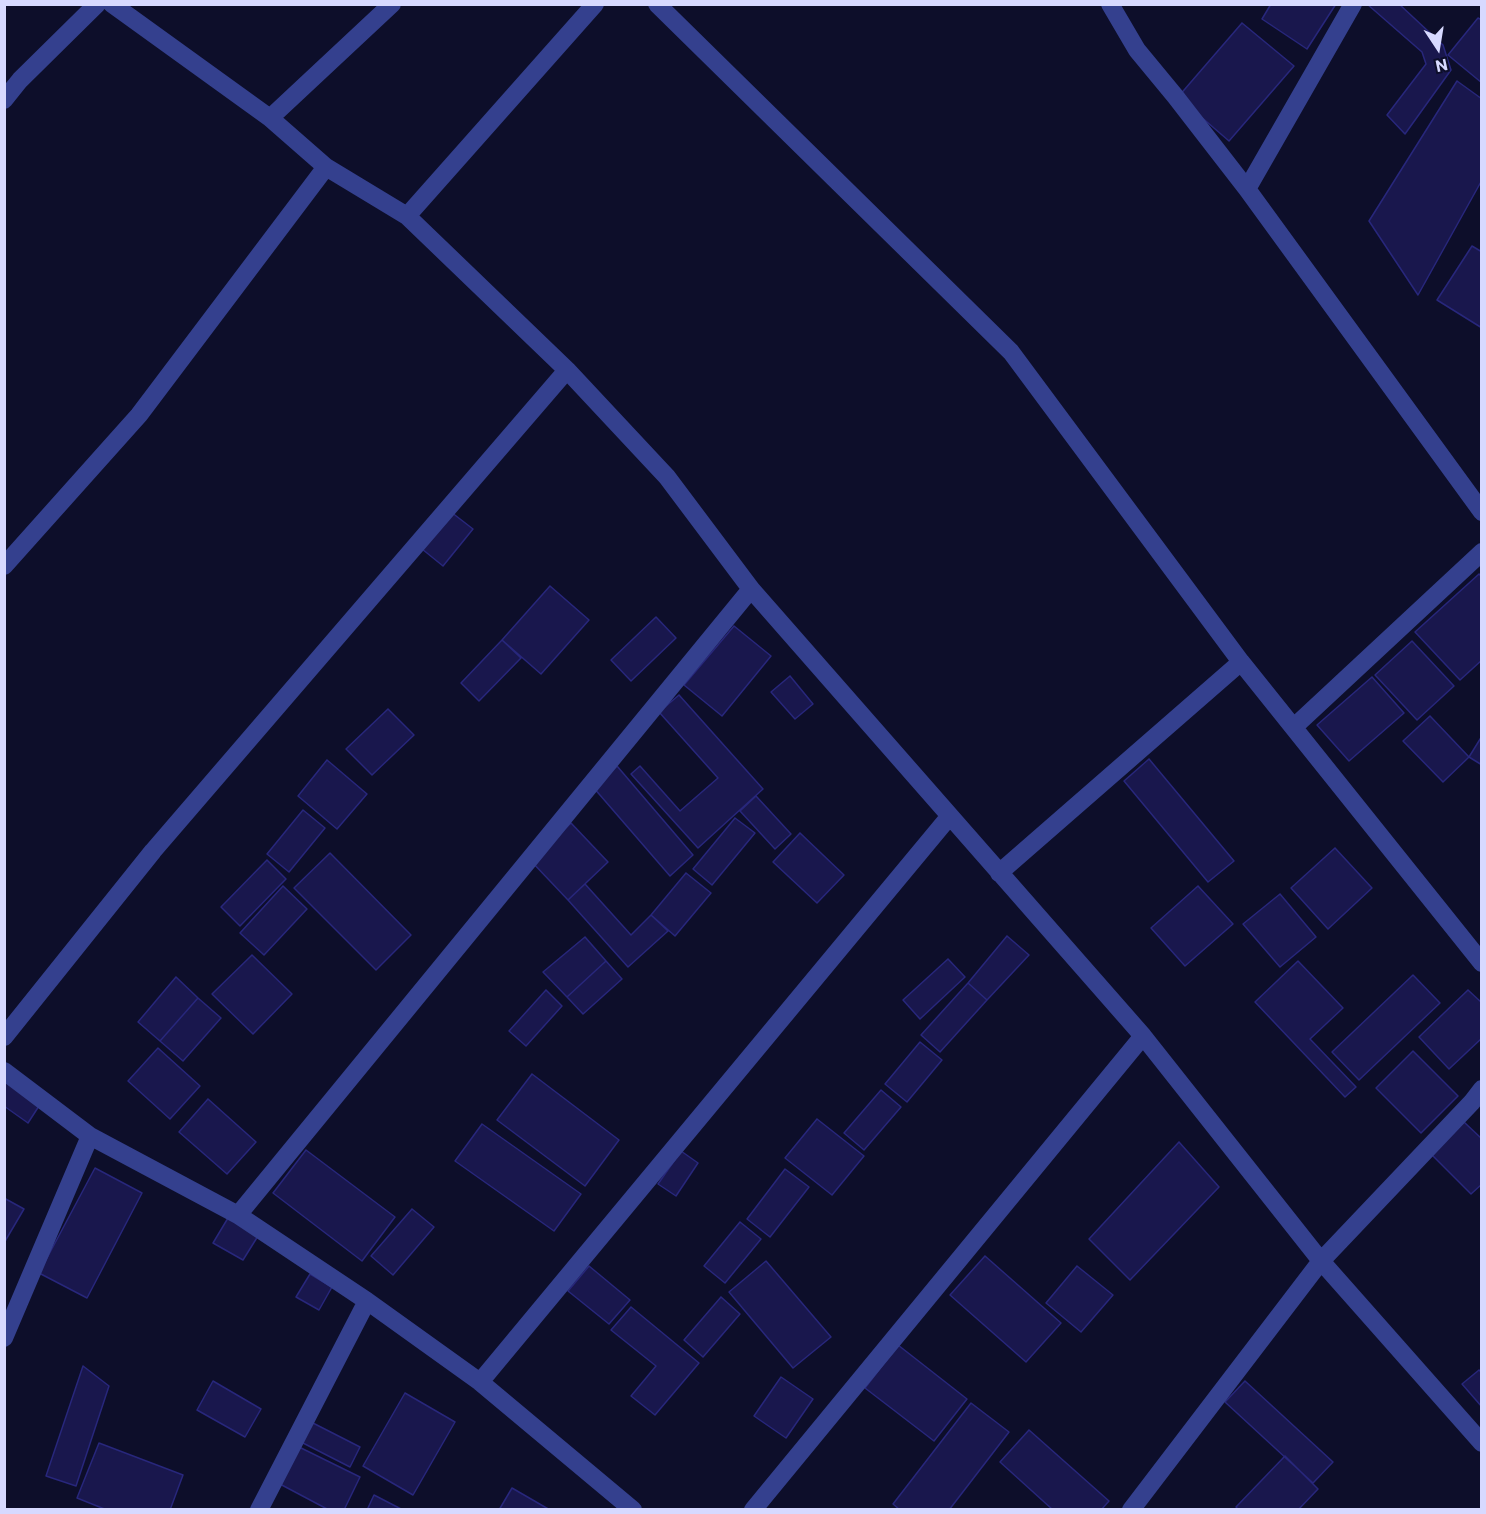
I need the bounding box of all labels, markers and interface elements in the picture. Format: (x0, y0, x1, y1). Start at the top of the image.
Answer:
north arrow (1408, 18, 1468, 78)
text: N (1434, 56, 1450, 77)

